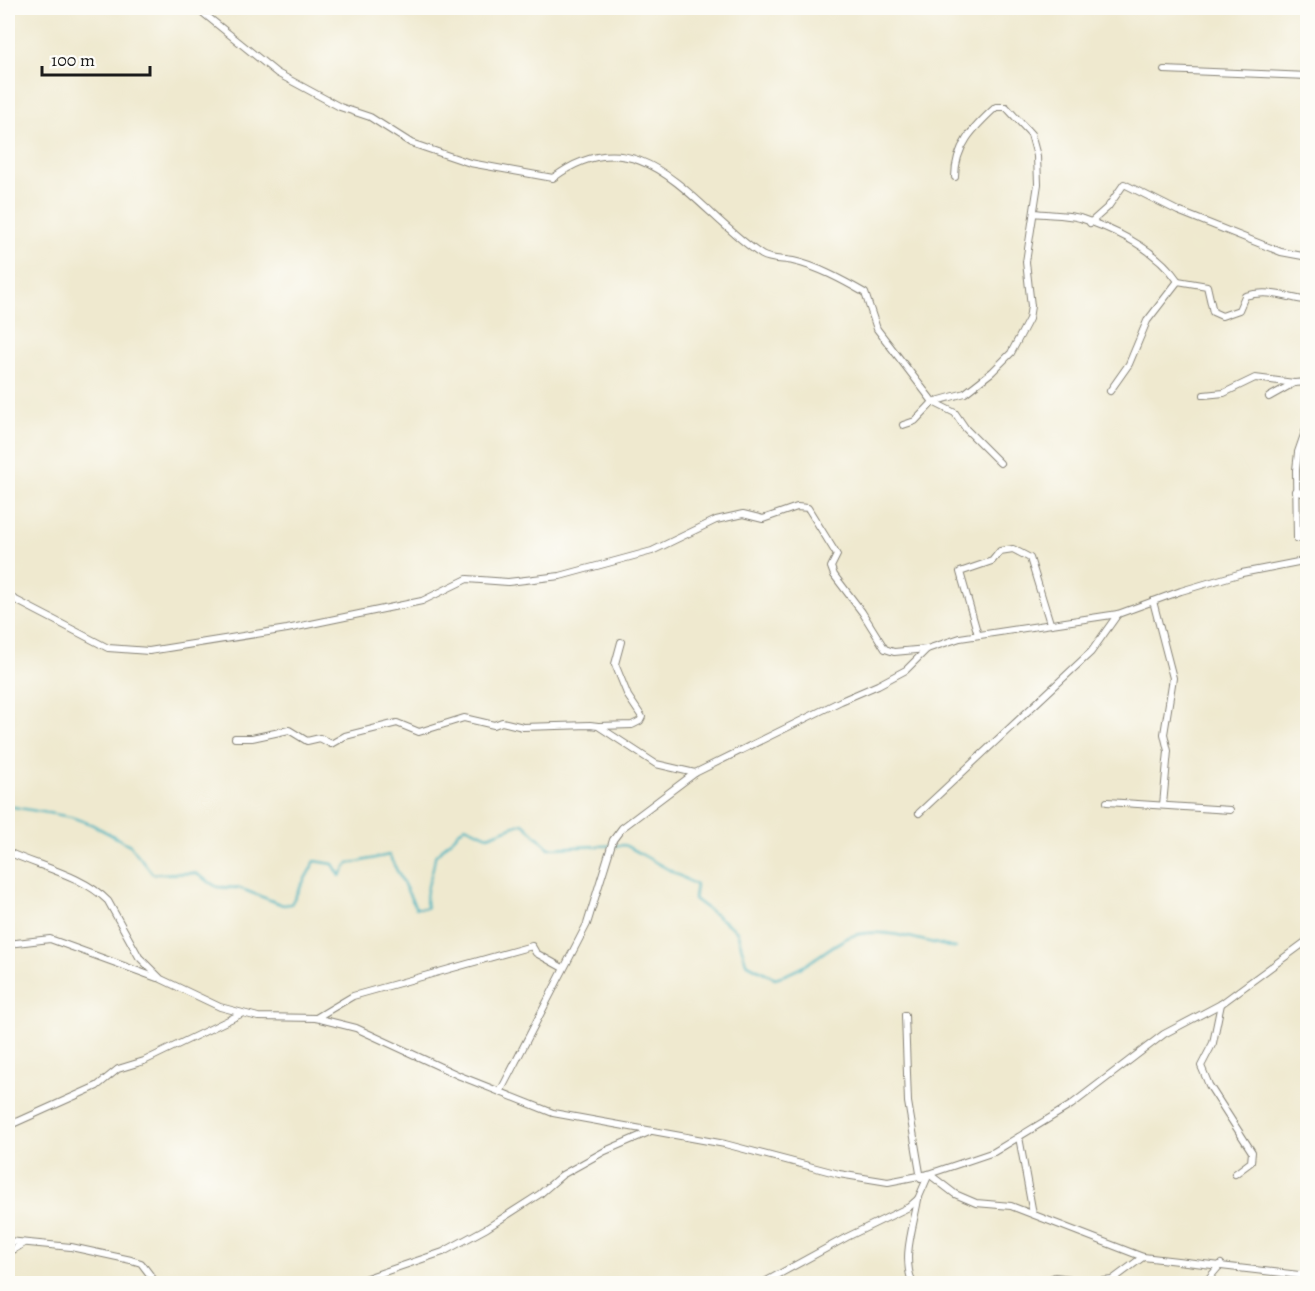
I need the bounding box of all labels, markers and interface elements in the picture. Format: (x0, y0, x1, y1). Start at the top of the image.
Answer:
scale bar (42, 39, 150, 77)
text: 100 m (51, 48, 95, 72)

